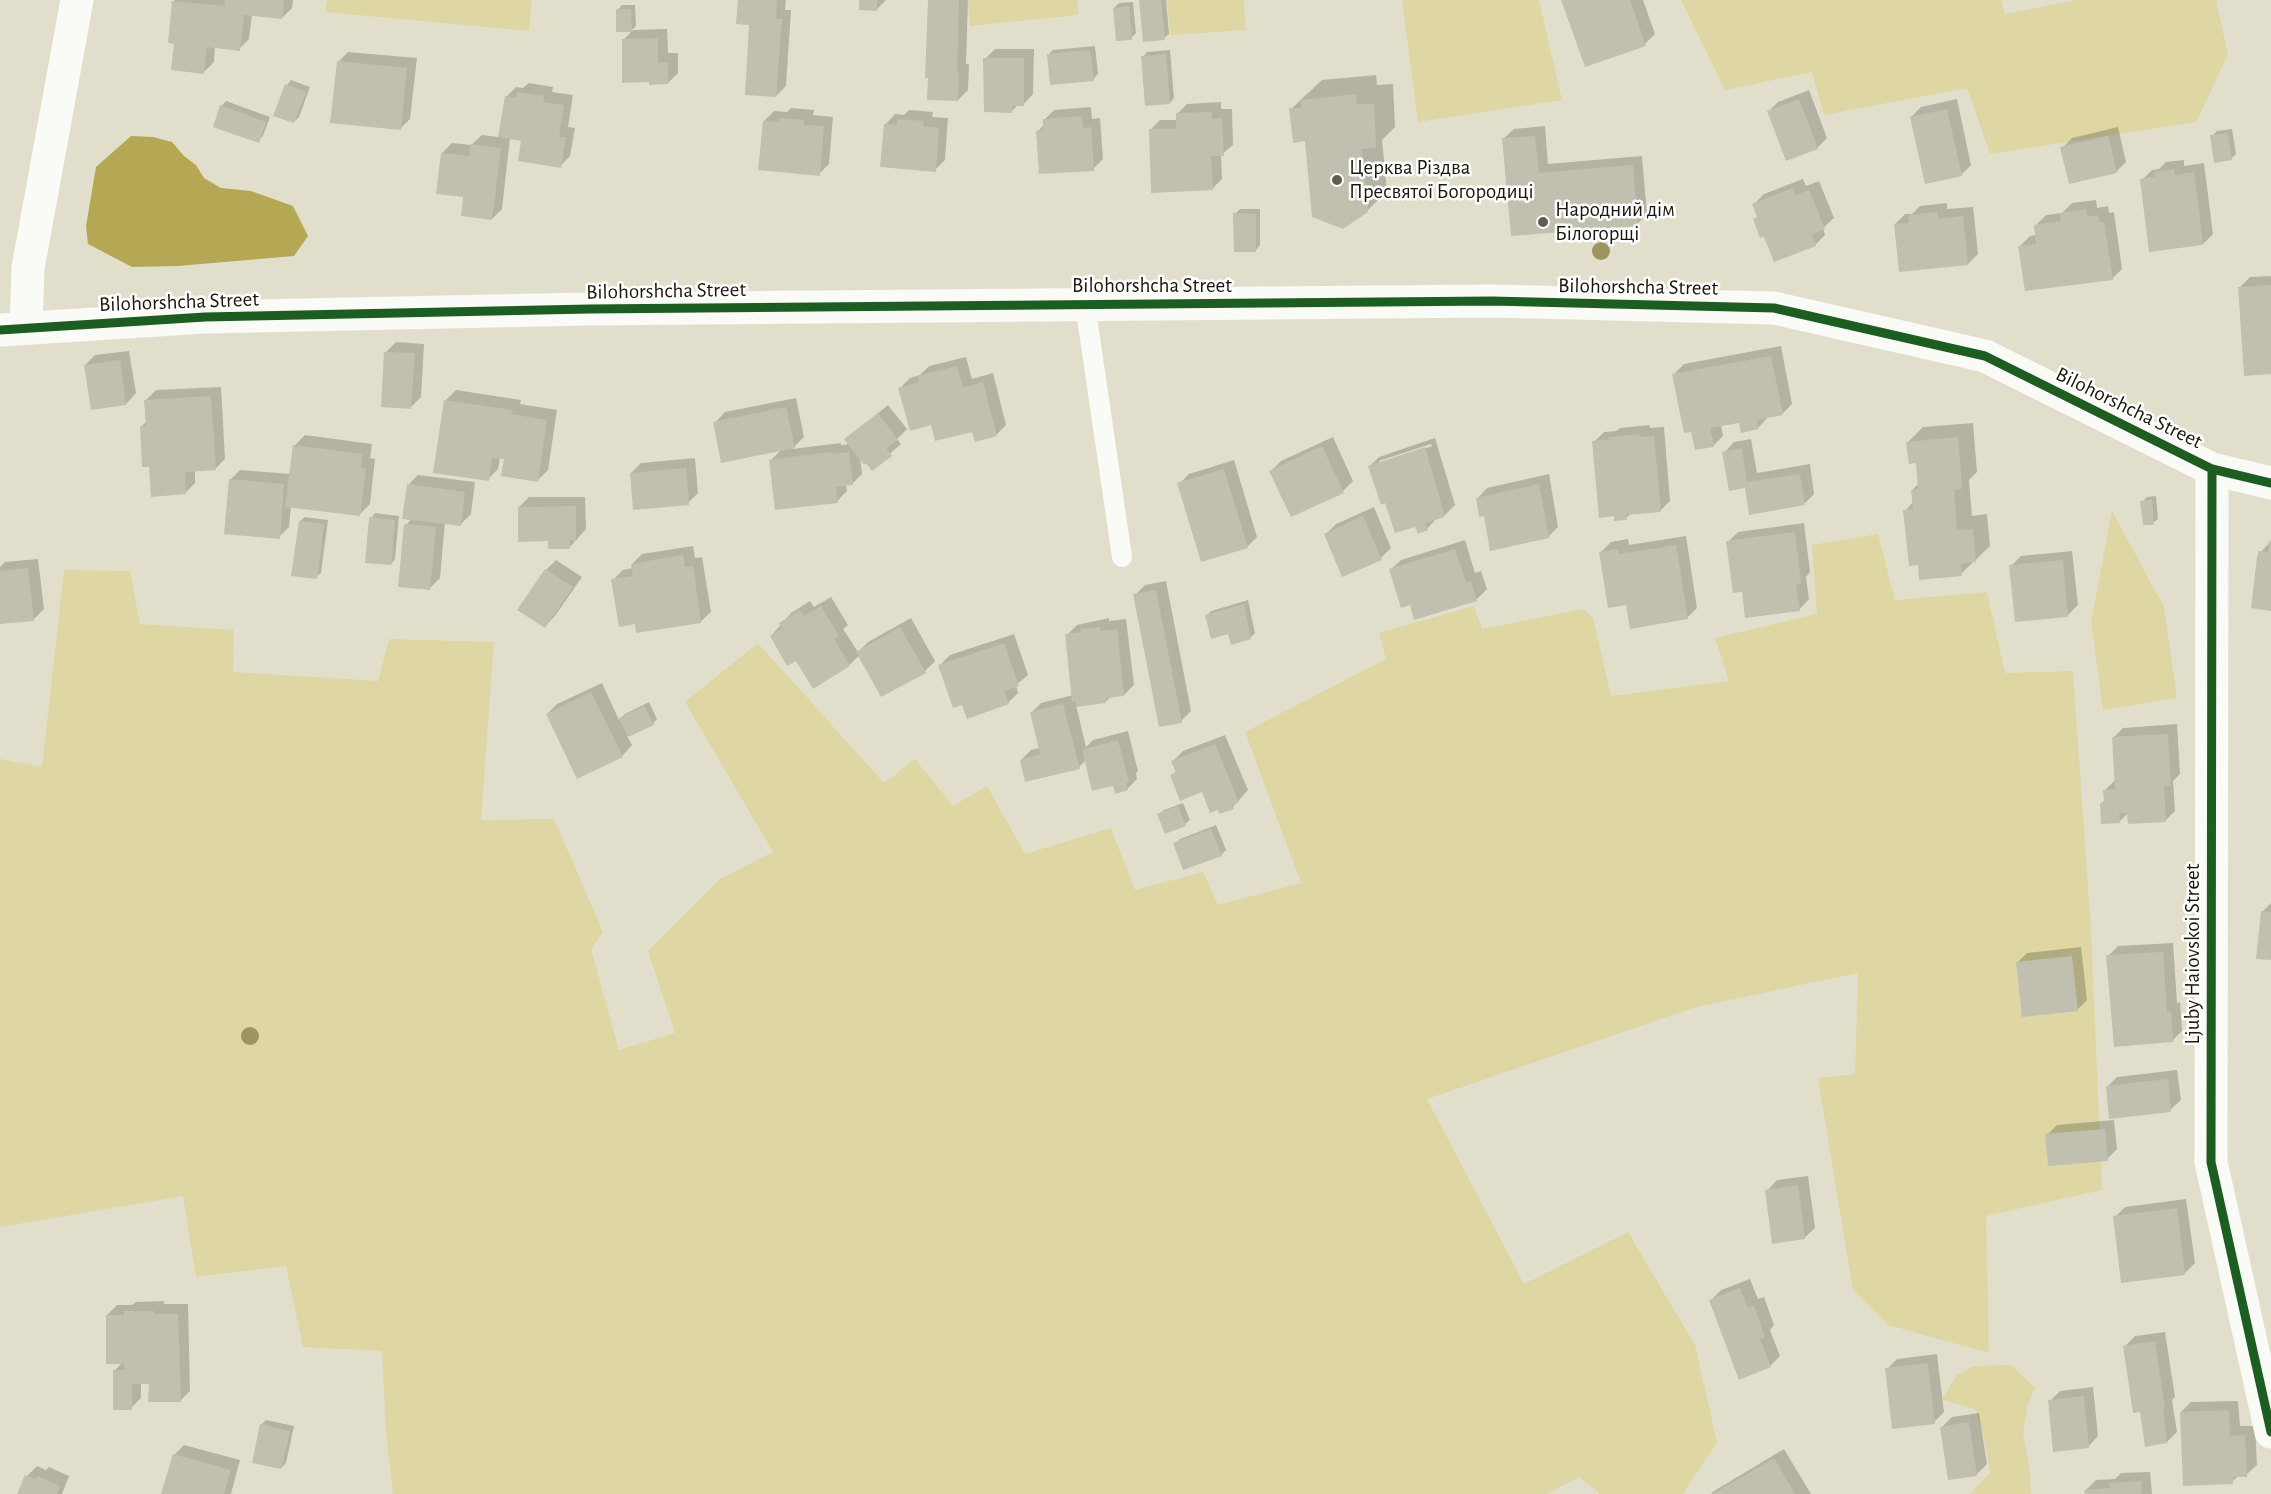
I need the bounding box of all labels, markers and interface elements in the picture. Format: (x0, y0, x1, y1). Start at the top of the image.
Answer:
place label: Церква Різдва Пресвятої Богородиці (1349, 155, 1534, 205)
marker: Церква Різдва Пресвятої Богородиці (1330, 173, 1344, 187)
place label: Народний дім Білогорщі (1555, 197, 1675, 247)
marker: Народний дім Білогорщі (1536, 215, 1550, 229)
street label: Bilohorshcha Street (1072, 273, 1232, 299)
street label: Bilohorshcha Street (1558, 273, 1718, 301)
street label: Bilohorshcha Street (586, 277, 746, 305)
street label: Bilohorshcha Street (99, 287, 259, 317)
street label: Bilohorshcha Street (2052, 362, 2206, 454)
street label: Ljuby Haiovskoi Street (2180, 864, 2206, 1044)

